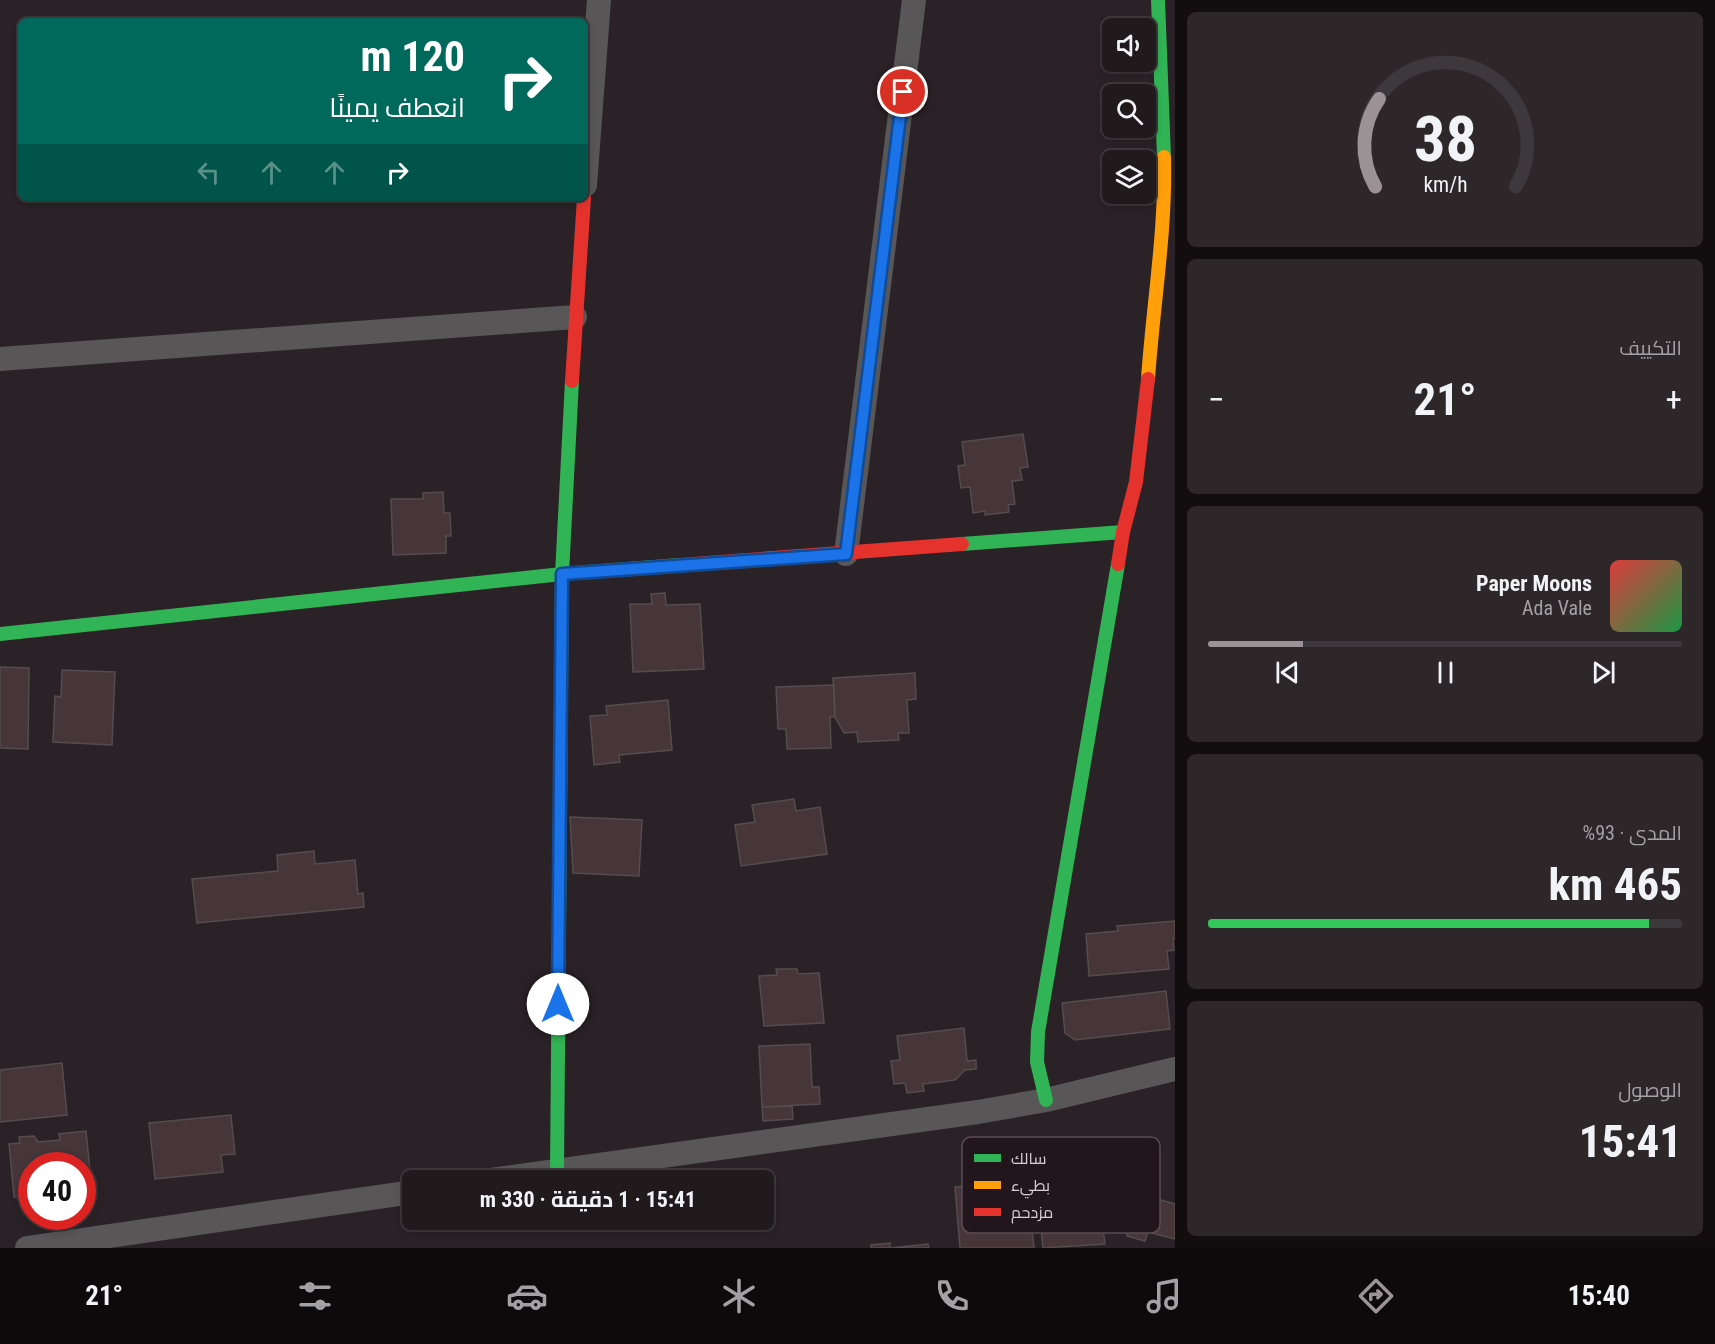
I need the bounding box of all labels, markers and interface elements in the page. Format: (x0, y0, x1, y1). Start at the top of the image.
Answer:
map controls (1102, 18, 1156, 204)
button: sound (1102, 18, 1156, 72)
text: 120 m (360, 32, 465, 81)
icon: right (486, 42, 564, 120)
pin (877, 66, 928, 117)
icon: arrive (886, 75, 919, 108)
button: search (1102, 84, 1156, 138)
text: انعطف يمينًا (329, 92, 465, 124)
text: 38 (1413, 103, 1477, 176)
button: layers (1102, 150, 1156, 204)
icon: left (192, 156, 225, 189)
icon: ahead (255, 156, 288, 189)
icon: ahead (318, 156, 351, 189)
icon: right (381, 156, 414, 189)
text: km/h (1423, 172, 1467, 197)
text: التكييف (1619, 336, 1682, 360)
text: 21° (1414, 373, 1477, 426)
text: − (1208, 380, 1225, 419)
text: + (1666, 380, 1682, 419)
text: Paper Moons (1476, 571, 1592, 596)
text: Ada Vale (1522, 596, 1592, 620)
icon: previous (1271, 656, 1304, 689)
icon: pause (1429, 656, 1462, 689)
icon: next (1587, 656, 1620, 689)
text: المدى · 93% (1583, 821, 1682, 845)
text: 465 km (1549, 858, 1682, 911)
position arrow (526, 972, 590, 1036)
text: الوصول (1618, 1078, 1682, 1102)
text: 15:41 (1579, 1115, 1682, 1168)
legend (962, 1137, 1160, 1233)
text: سالك (1011, 1149, 1046, 1168)
speed limit sign: 40 (18, 1152, 96, 1230)
text: بطيء (1011, 1176, 1050, 1199)
text: 15:41 · 1 دقيقة · 330 m (480, 1187, 696, 1212)
text: مزدحم (1011, 1203, 1053, 1224)
icon: filters (294, 1275, 336, 1317)
icon: car (506, 1275, 548, 1317)
icon: climate (718, 1275, 760, 1317)
icon: phone (931, 1275, 973, 1317)
icon: music (1143, 1275, 1185, 1317)
icon: directions (1355, 1275, 1397, 1317)
text: 21° (85, 1280, 123, 1312)
text: 15:40 (1568, 1280, 1630, 1312)

